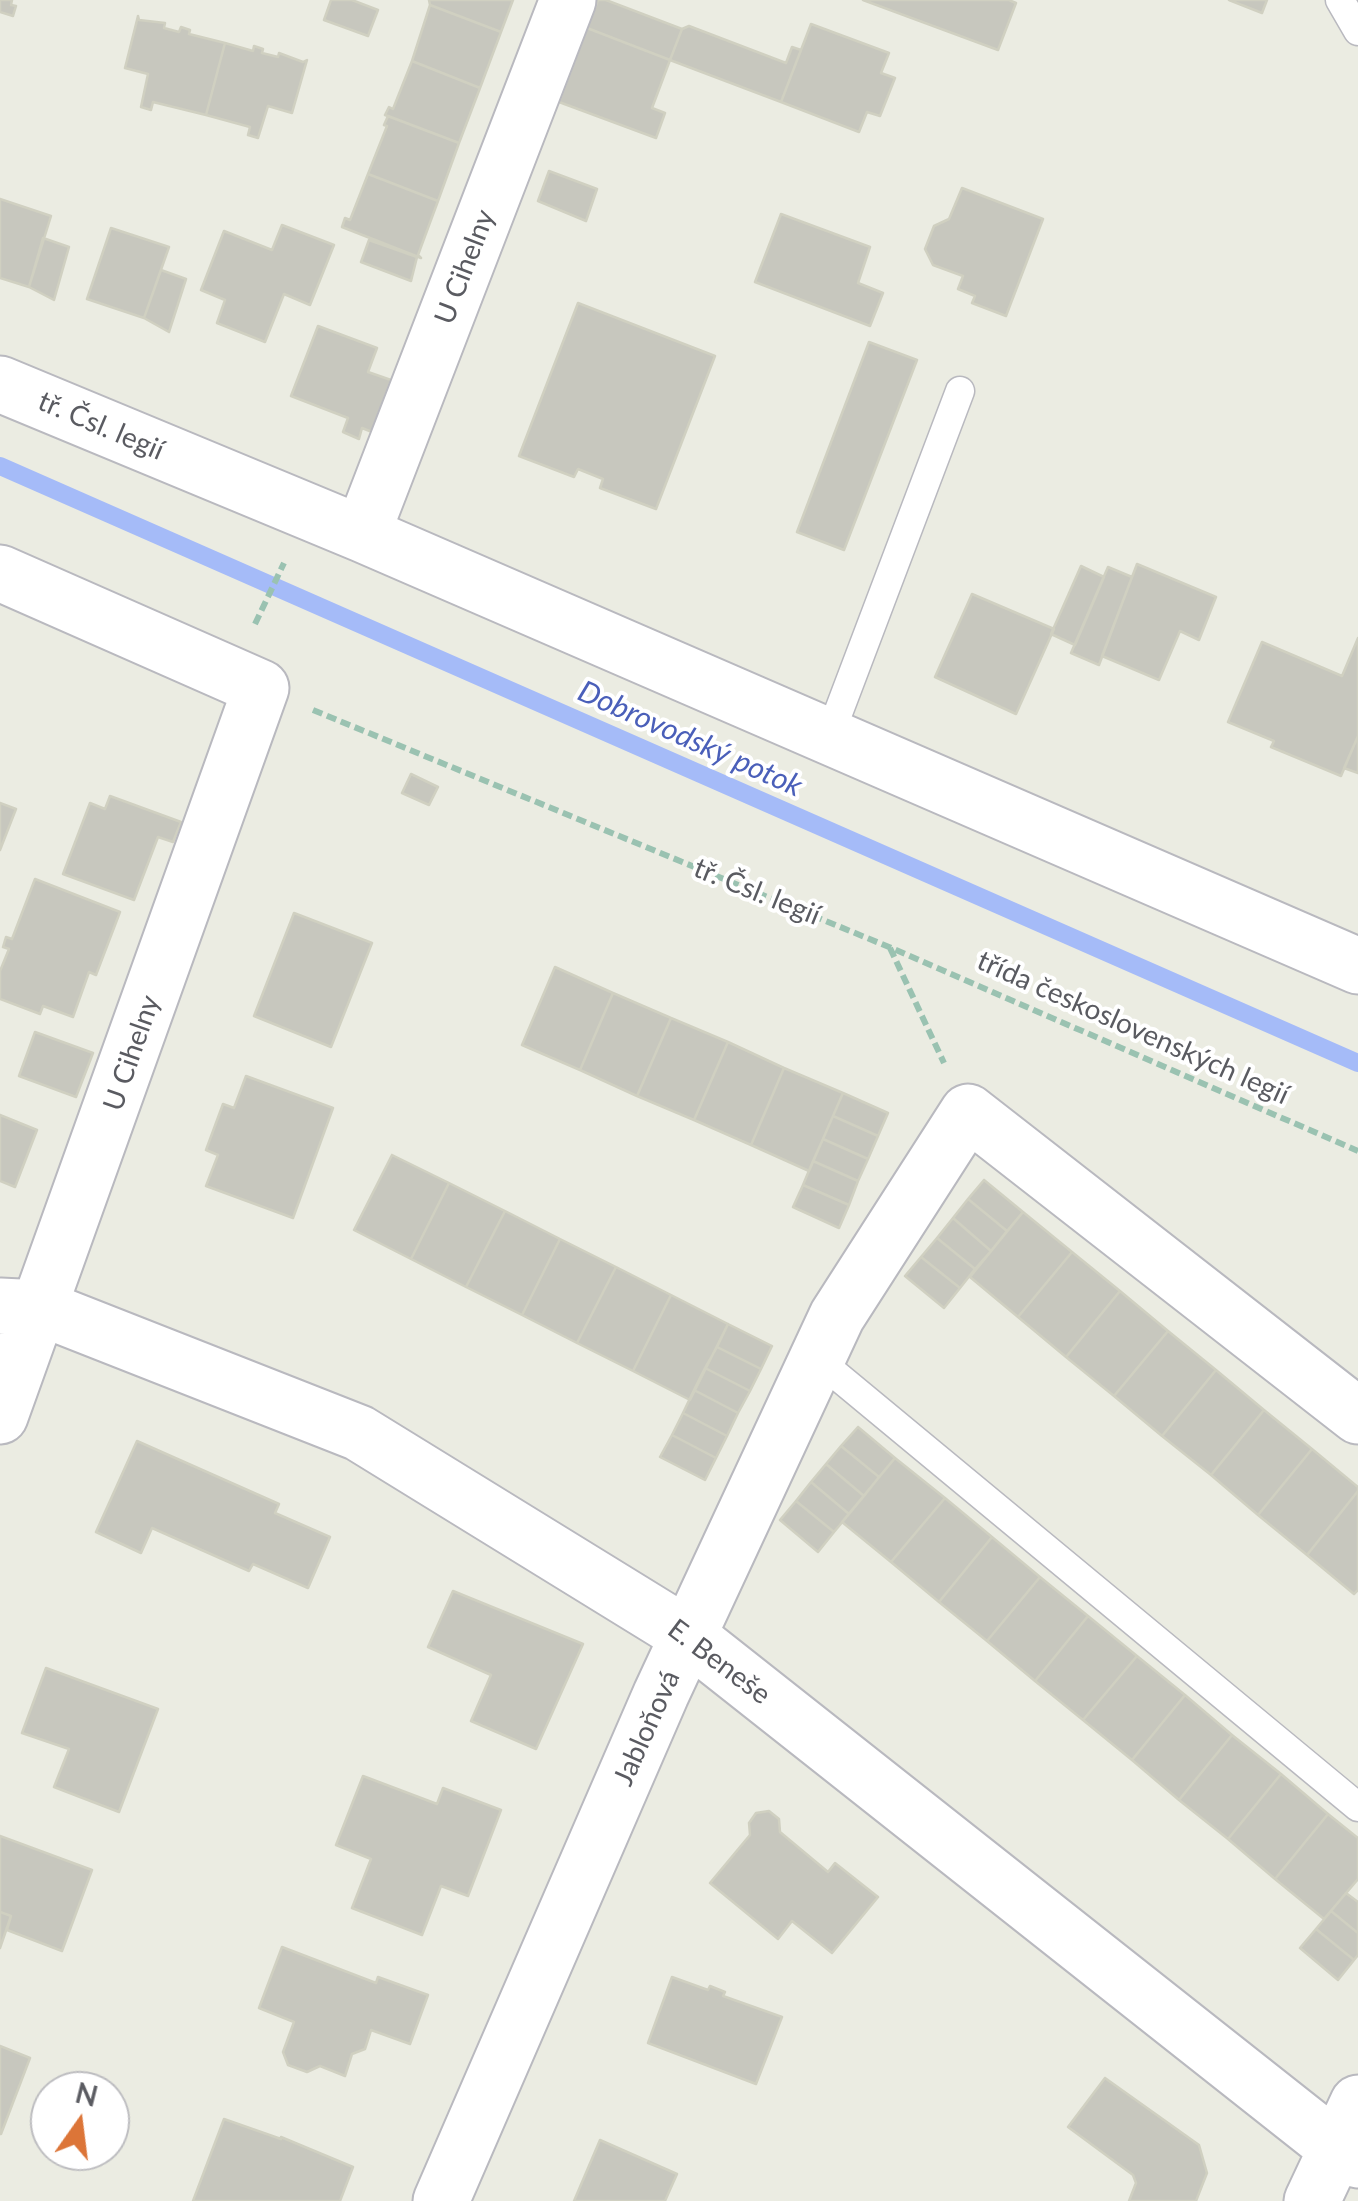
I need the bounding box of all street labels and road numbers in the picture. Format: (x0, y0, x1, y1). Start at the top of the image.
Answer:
street label: U Cihelny (428, 205, 502, 329)
street label: tř. Čsl. legií (33, 384, 169, 468)
street label: tř. Čsl. legií (689, 851, 825, 933)
street label: třída československých legií (972, 944, 1294, 1112)
street label: U Cihelny (97, 991, 167, 1115)
street label: E. Beneše (661, 1612, 777, 1712)
street label: Jabloňová (607, 1665, 687, 1791)

